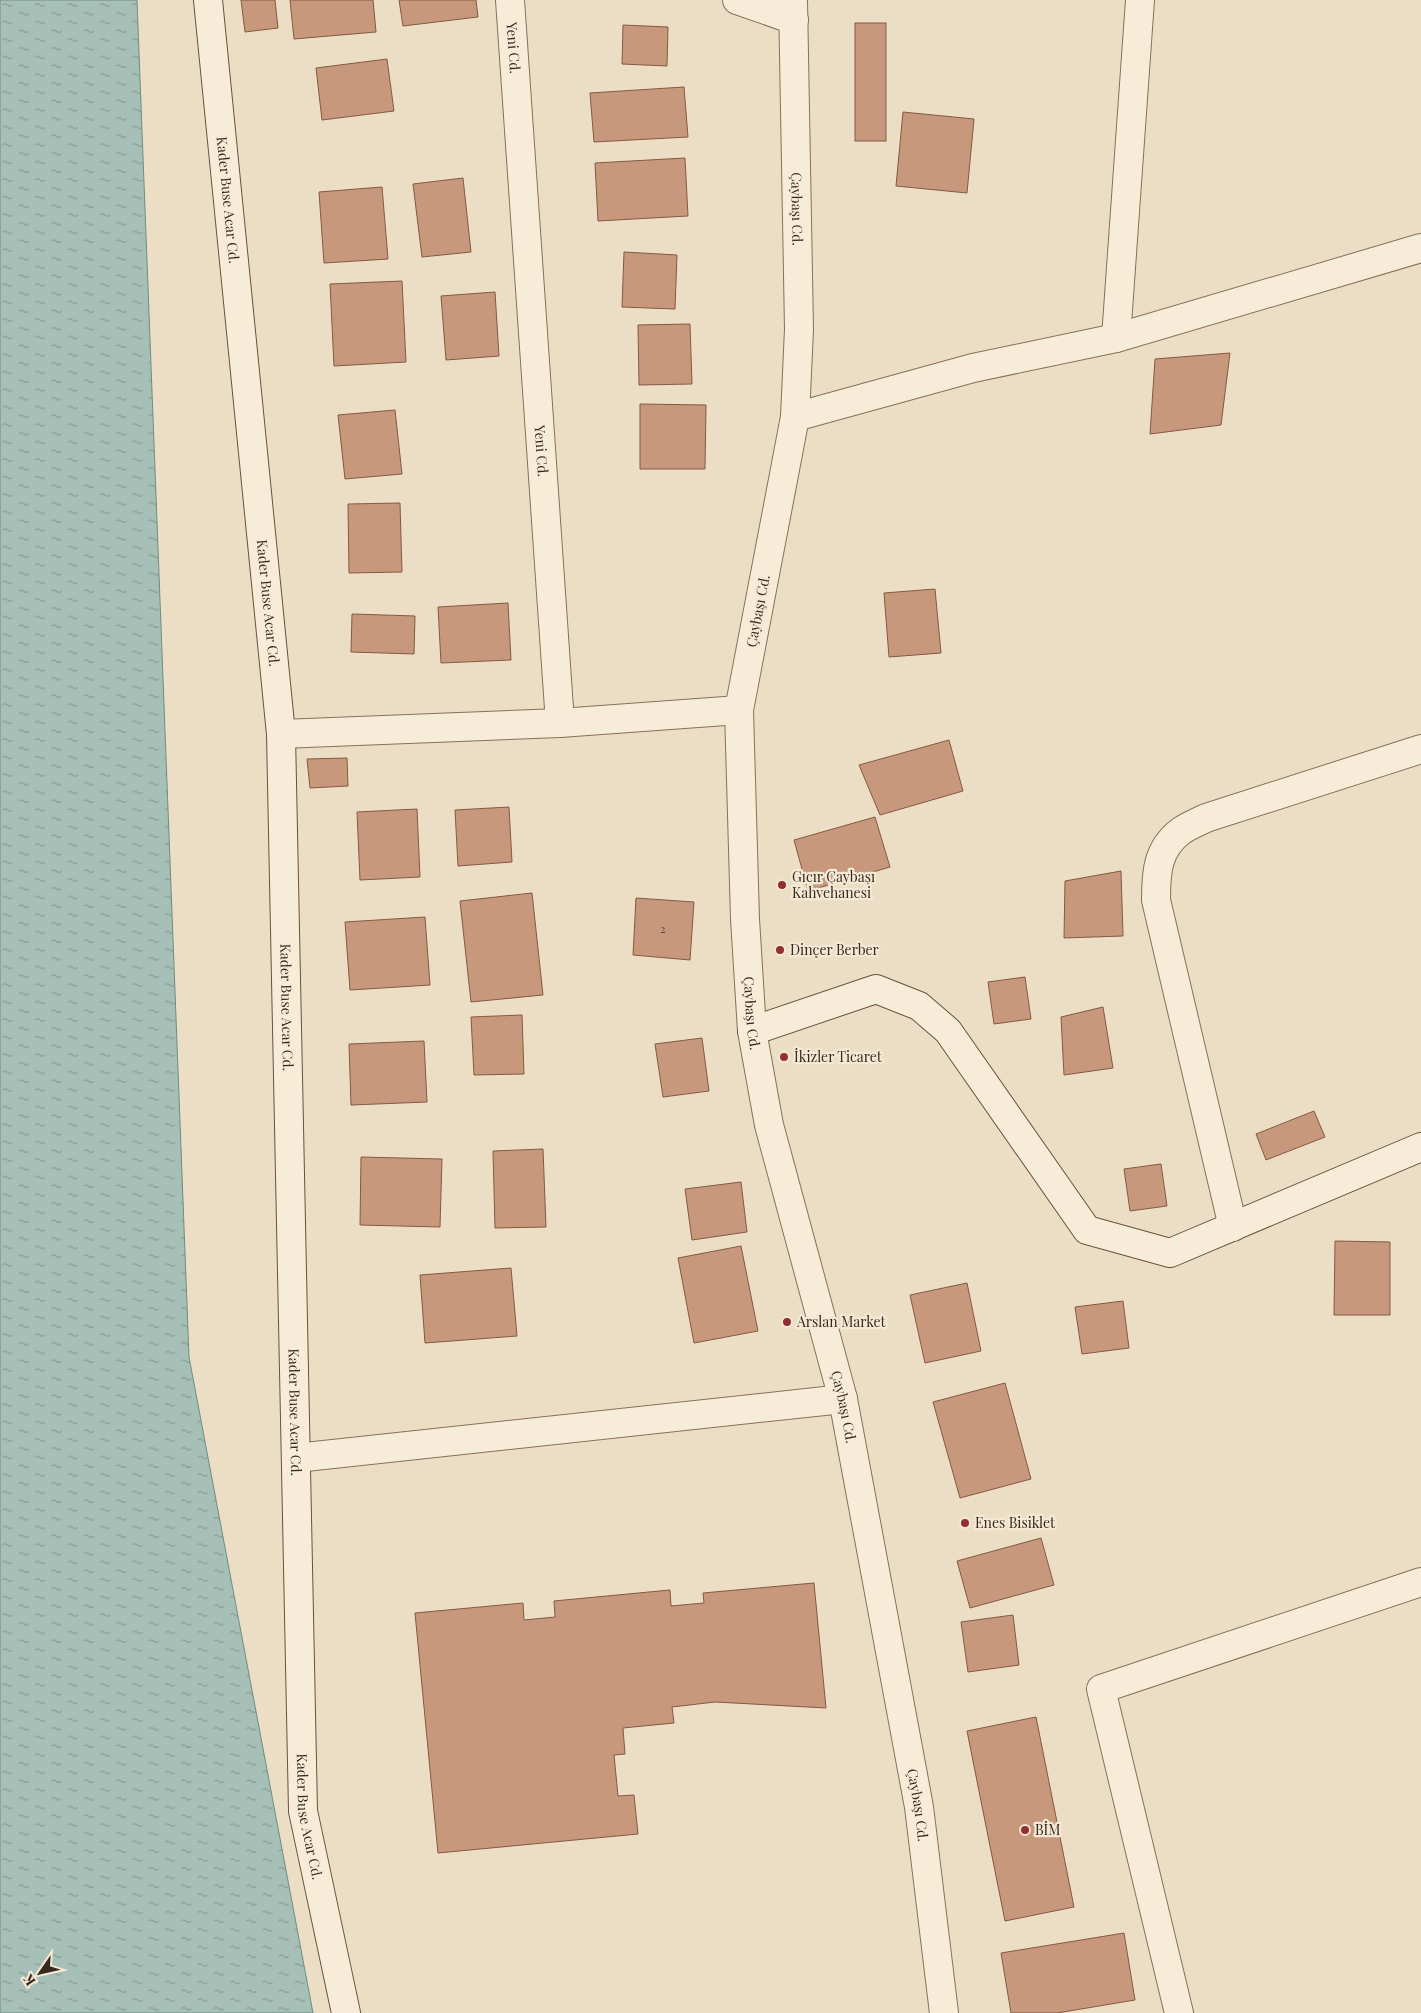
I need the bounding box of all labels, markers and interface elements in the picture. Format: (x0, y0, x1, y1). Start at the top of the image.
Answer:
street label: Yeni Cd. (502, 20, 525, 74)
street label: Kader Buse Acar Cd. (213, 136, 244, 264)
street label: Çaybaşı Cd. (787, 172, 807, 246)
street label: Yeni Cd. (530, 423, 553, 477)
street label: Kader Buse Acar Cd. (253, 539, 284, 667)
street label: Çaybaşı Cd. (741, 573, 774, 649)
place label: Gıcır Çaybaşı Kahvehanesi (792, 867, 875, 902)
marker: Gıcır Çaybaşı Kahvehanesi (776, 879, 788, 891)
house number: 2 (660, 921, 666, 936)
place label: Dinçer Berber (790, 940, 880, 959)
street label: Kader Buse Acar Cd. (276, 943, 298, 1071)
marker: Dinçer Berber (774, 944, 786, 956)
street label: Çaybaşı Cd. (740, 976, 765, 1051)
place label: İkizler Ticaret (794, 1047, 883, 1066)
marker: İkizler Ticaret (778, 1051, 790, 1063)
place label: Arslan Market (796, 1312, 887, 1331)
marker: Arslan Market (781, 1316, 793, 1328)
street label: Kader Buse Acar Cd. (285, 1348, 306, 1476)
street label: Çaybaşı Cd. (827, 1368, 861, 1445)
place label: Enes Bisiklet (975, 1513, 1056, 1532)
marker: Enes Bisiklet (959, 1517, 971, 1529)
street label: Kader Buse Acar Cd. (293, 1753, 327, 1881)
street label: Çaybaşı Cd. (903, 1767, 933, 1843)
place label: BİM (1035, 1820, 1061, 1839)
marker: BİM (1019, 1824, 1031, 1836)
north arrow (15, 1948, 65, 1998)
text: K (18, 1970, 39, 1990)

